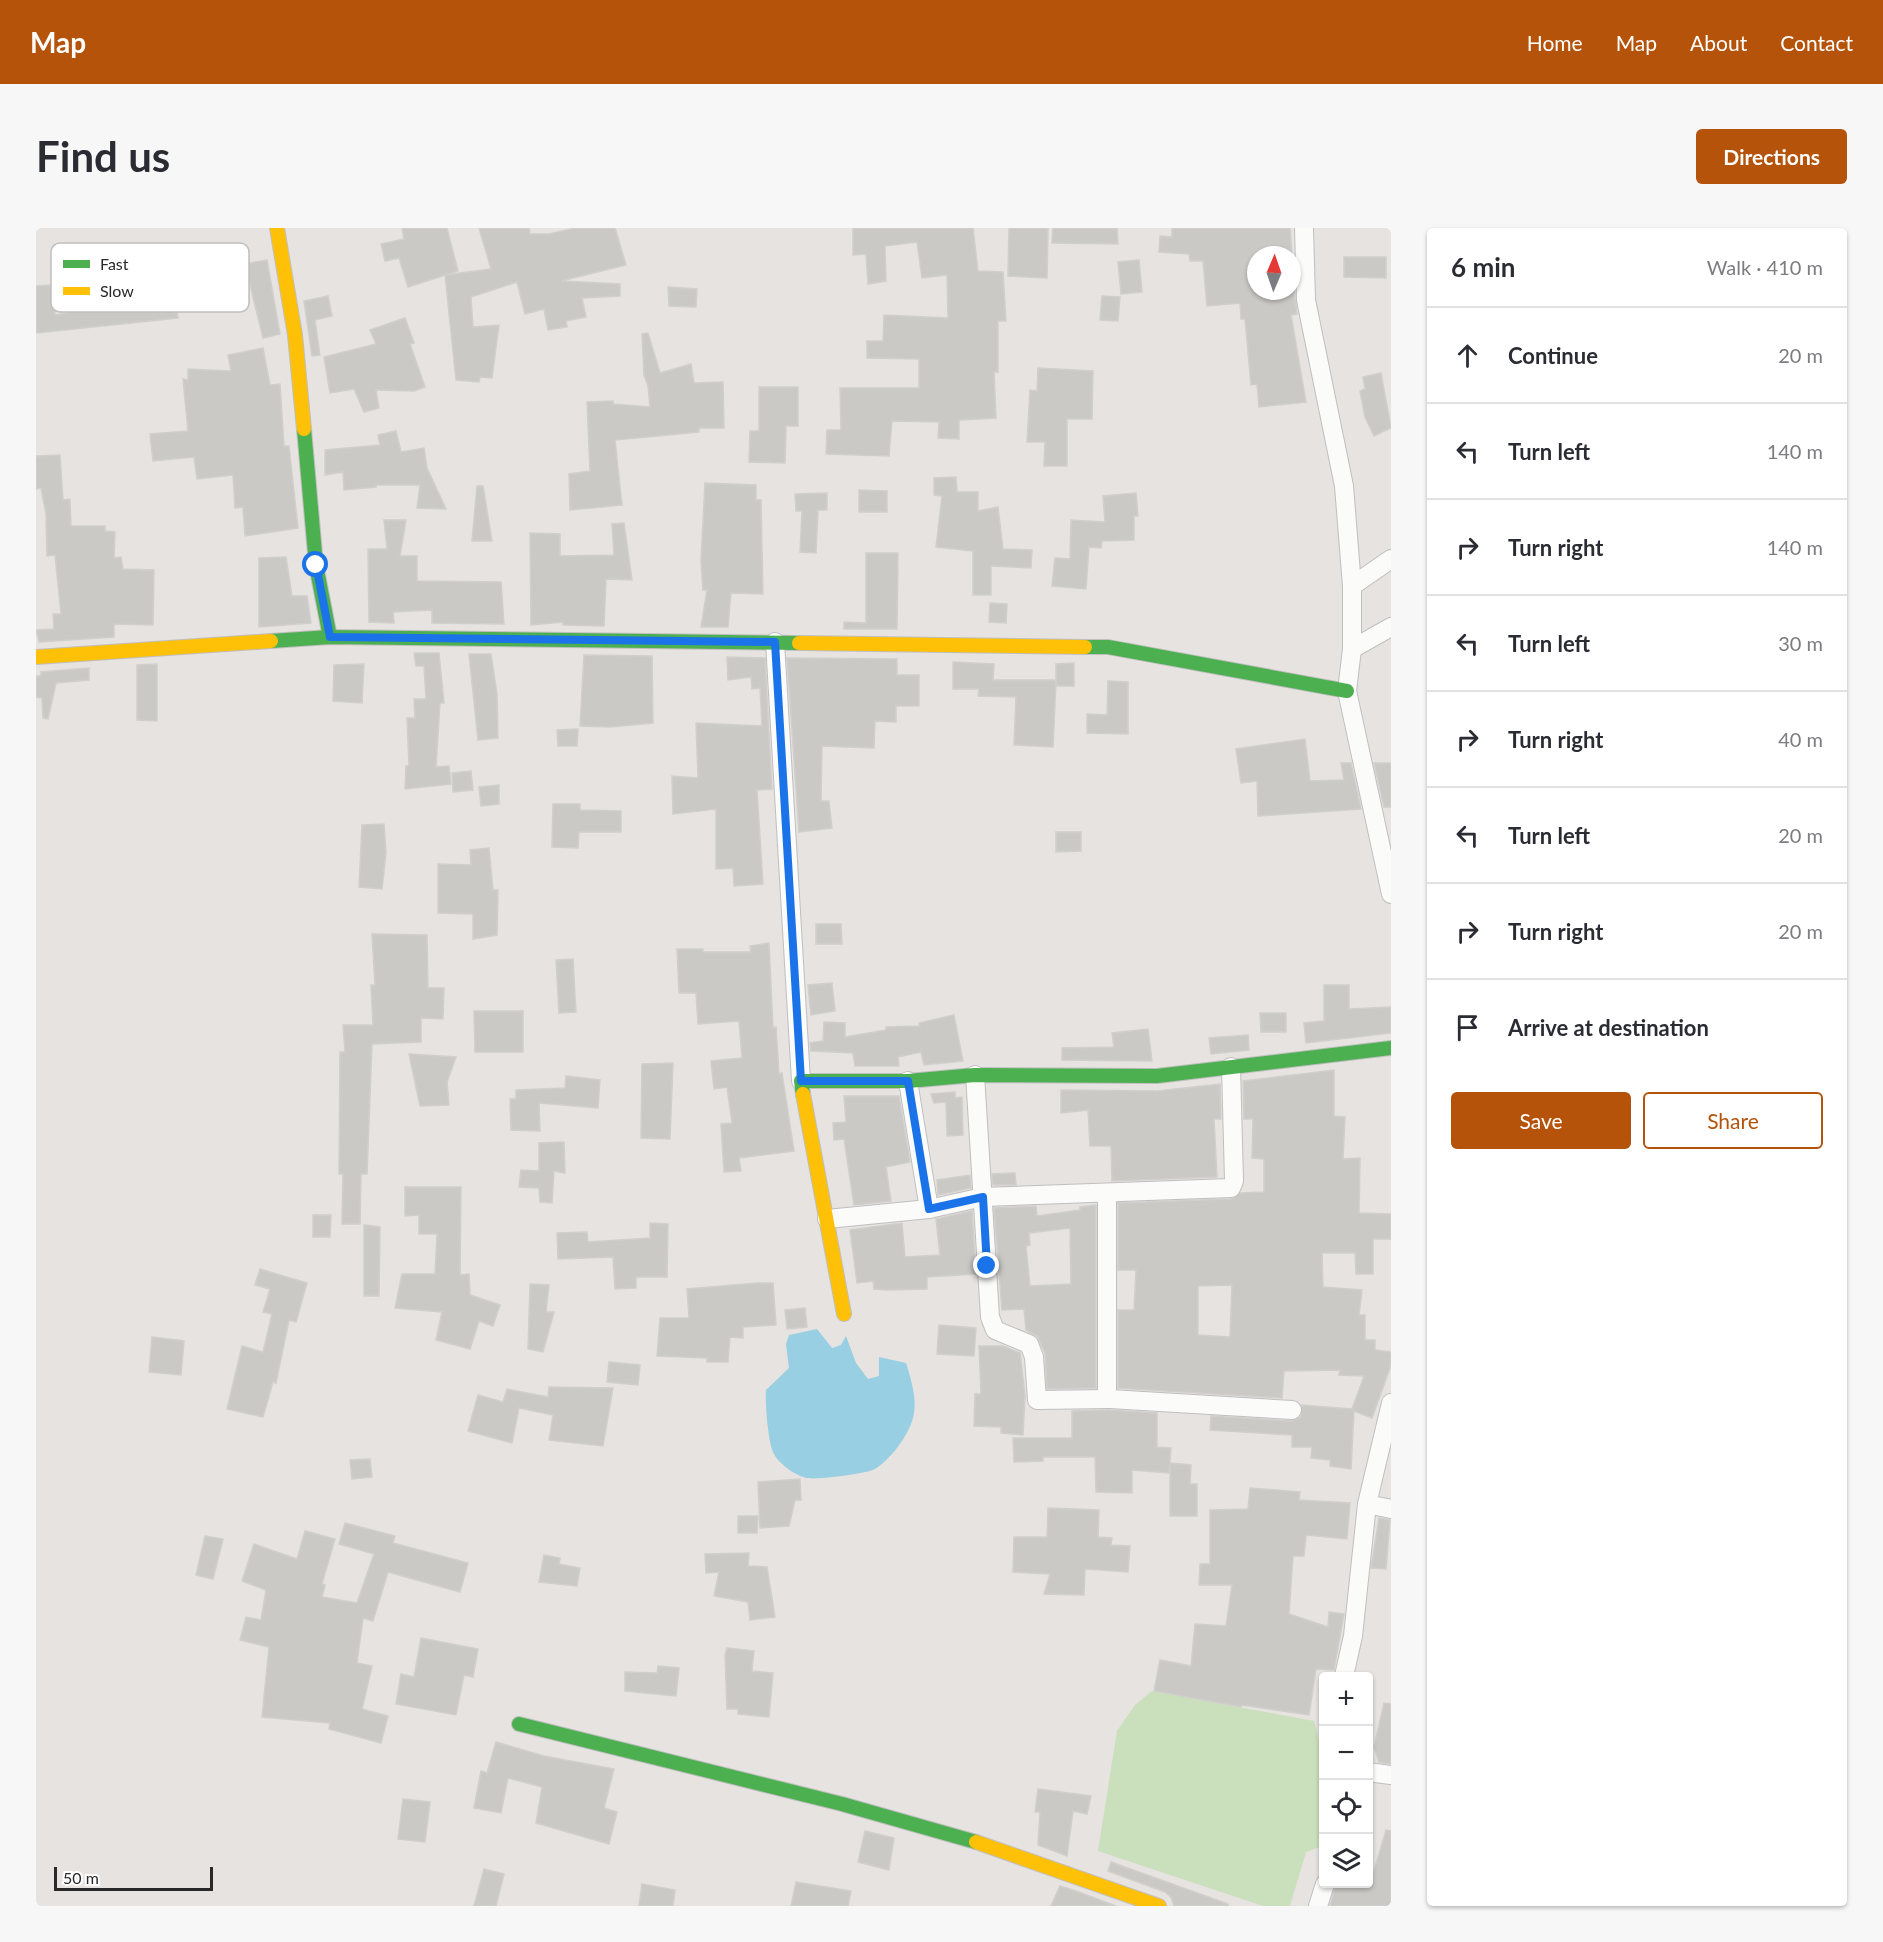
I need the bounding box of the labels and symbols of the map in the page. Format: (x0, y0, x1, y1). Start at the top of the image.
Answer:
legend (51, 243, 249, 312)
north arrow (1247, 246, 1301, 300)
text: Fast (100, 254, 129, 273)
text: Slow (100, 281, 134, 300)
route start (302, 551, 328, 577)
route end (973, 1252, 999, 1278)
scale bar (54, 1864, 213, 1892)

